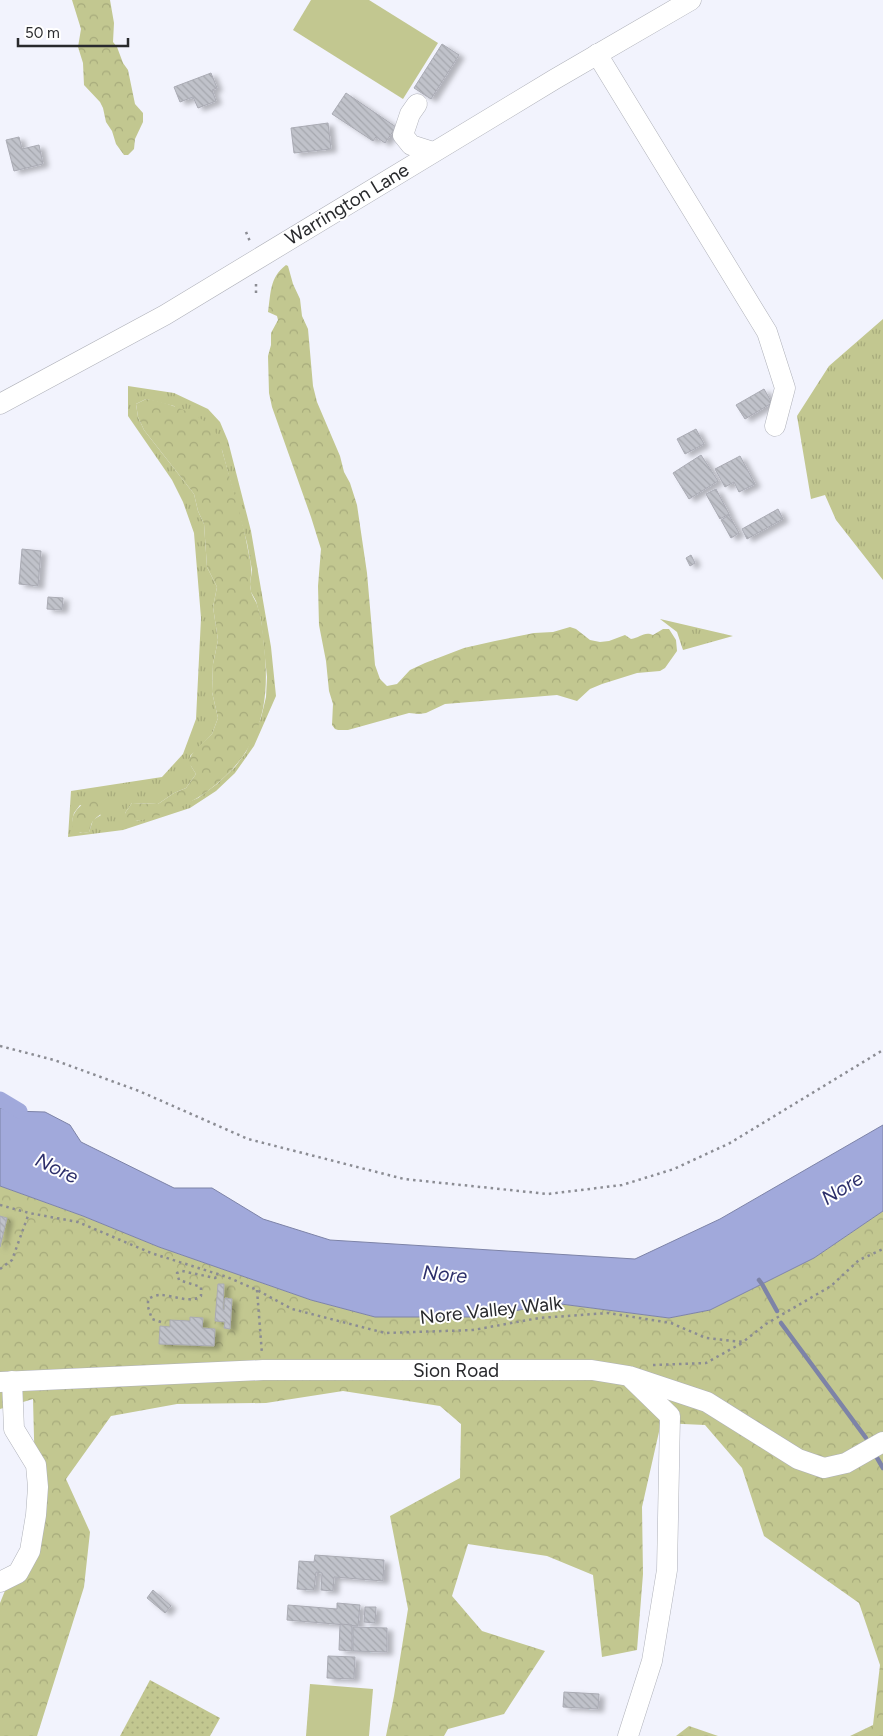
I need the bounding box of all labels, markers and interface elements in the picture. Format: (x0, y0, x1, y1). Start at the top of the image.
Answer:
scale bar (18, 15, 128, 47)
text: 50 m (25, 24, 60, 42)
street label: Warrington Lane (281, 158, 413, 250)
water label: Nore (32, 1147, 82, 1189)
water label: Nore (817, 1166, 867, 1210)
water label: Nore (422, 1260, 468, 1288)
street label: Nore Valley Walk (419, 1291, 564, 1329)
street label: Sion Road (413, 1359, 499, 1382)

